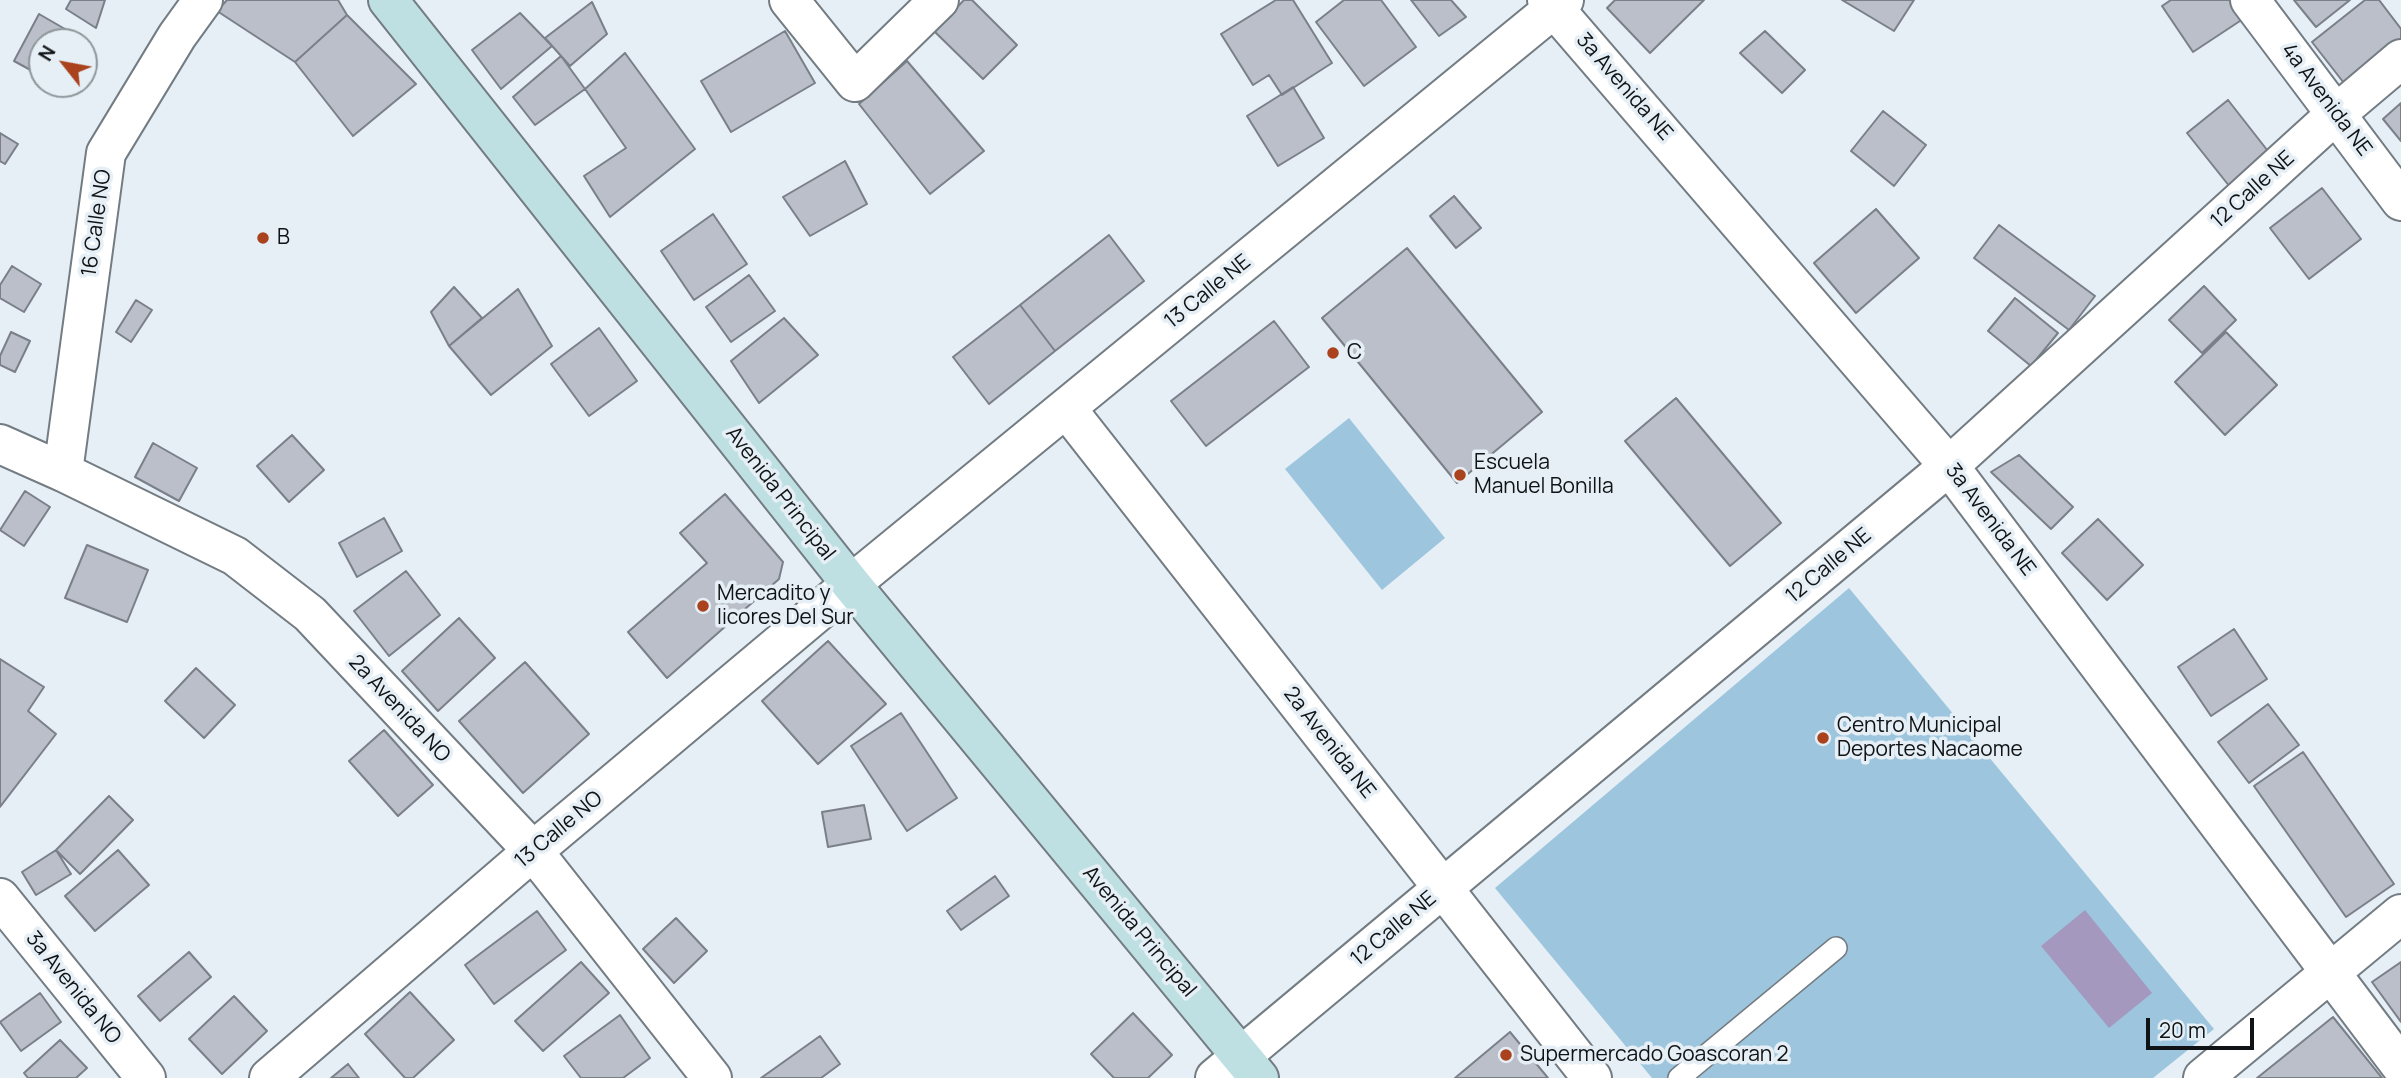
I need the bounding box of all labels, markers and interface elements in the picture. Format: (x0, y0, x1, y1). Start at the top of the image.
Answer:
north arrow (28, 28, 98, 98)
street label: 3a Avenida NE (1570, 28, 1678, 146)
street label: 4a Avenida NE (2275, 39, 2377, 161)
text: N (32, 41, 61, 66)
street label: 12 Calle NE (2206, 146, 2300, 234)
street label: 16 Calle NO (77, 168, 117, 278)
place label: B (277, 225, 290, 251)
marker: B (255, 230, 271, 246)
street label: 13 Calle NE (1160, 250, 1256, 334)
place label: C (1347, 340, 1362, 366)
marker: C (1325, 345, 1341, 361)
street label: Avenida Principal (720, 422, 840, 566)
place label: Escuela Manuel Bonilla (1474, 450, 1614, 500)
street label: 3a Avenida NE (1940, 459, 2040, 581)
marker: Escuela Manuel Bonilla (1452, 467, 1468, 483)
street label: 12 Calle NE (1781, 523, 1877, 609)
place label: Mercadito y licores Del Sur (717, 581, 854, 631)
marker: Mercadito y licores Del Sur (695, 598, 711, 614)
street label: 2a Avenida NO (343, 650, 455, 768)
street label: 2a Avenida NE (1278, 682, 1380, 804)
place label: Centro Municipal Deportes Nacaome (1837, 713, 2023, 763)
marker: Centro Municipal Deportes Nacaome (1815, 730, 1831, 746)
street label: 13 Calle NO (510, 786, 608, 874)
street label: Avenida Principal (1077, 861, 1201, 1003)
street label: 12 Calle NE (1346, 886, 1442, 972)
street label: 3a Avenida NO (20, 927, 126, 1049)
scale bar (2149, 1004, 2258, 1048)
text: 20 m (2159, 1016, 2206, 1044)
place label: Supermercado Goascoran 2 (1520, 1042, 1788, 1068)
marker: Supermercado Goascoran 2 (1498, 1047, 1514, 1063)

